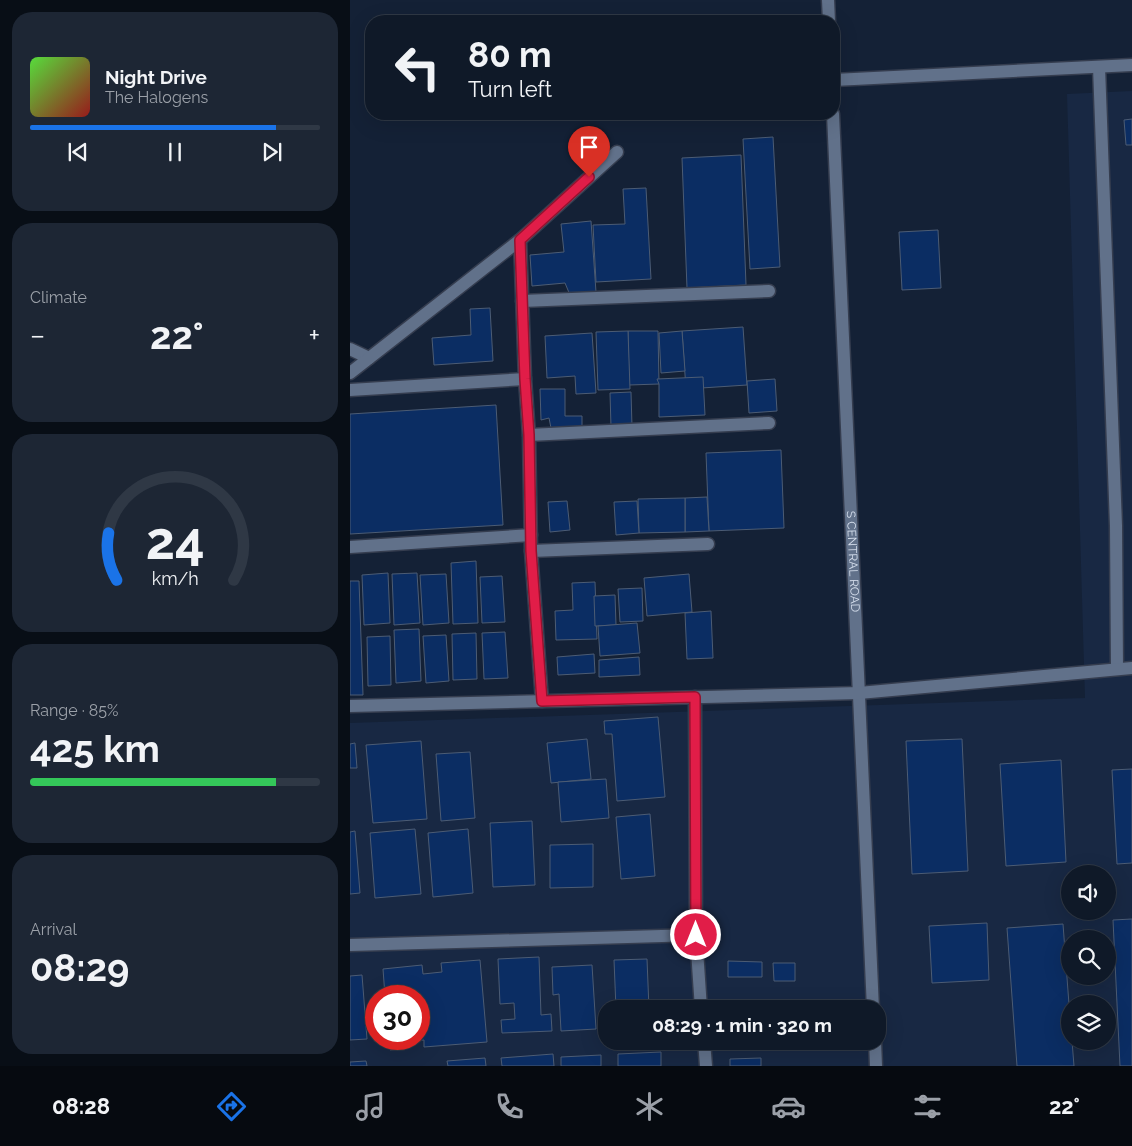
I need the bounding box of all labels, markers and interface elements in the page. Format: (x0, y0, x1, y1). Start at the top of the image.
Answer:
text: 80 m (468, 34, 552, 75)
icon: left (385, 35, 450, 100)
text: Night Drive (105, 66, 207, 88)
text: Turn left (468, 76, 552, 102)
text: The Halogens (105, 88, 208, 107)
pin (568, 126, 610, 177)
icon: arrive (575, 133, 603, 161)
icon: previous (64, 138, 92, 166)
icon: pause (161, 138, 189, 166)
icon: next (258, 138, 286, 166)
text: Climate (30, 288, 87, 307)
text: 22° (150, 313, 203, 358)
text: − (30, 319, 45, 352)
text: + (308, 319, 320, 352)
text: 24 (145, 510, 205, 571)
street label: S CENTRAL ROAD (844, 511, 862, 613)
text: km/h (151, 568, 199, 589)
text: Range · 85% (30, 701, 118, 720)
text: 425 km (30, 726, 160, 771)
map controls (1061, 865, 1116, 1050)
button: sound (1061, 865, 1116, 920)
position arrow (669, 908, 721, 960)
text: Arrival (30, 920, 77, 939)
button: search (1061, 930, 1116, 985)
text: 08:29 (30, 945, 129, 990)
speed limit sign: 30 (365, 985, 430, 1050)
button: layers (1061, 995, 1116, 1050)
text: 08:29 · 1 min · 320 m (652, 1014, 832, 1036)
icon: directions (214, 1089, 249, 1124)
icon: music (353, 1089, 388, 1124)
icon: phone (492, 1089, 527, 1124)
icon: climate (632, 1089, 667, 1124)
icon: car (771, 1089, 806, 1124)
icon: filters (910, 1089, 945, 1124)
text: 08:28 (52, 1093, 110, 1119)
text: 22° (1049, 1093, 1080, 1119)

